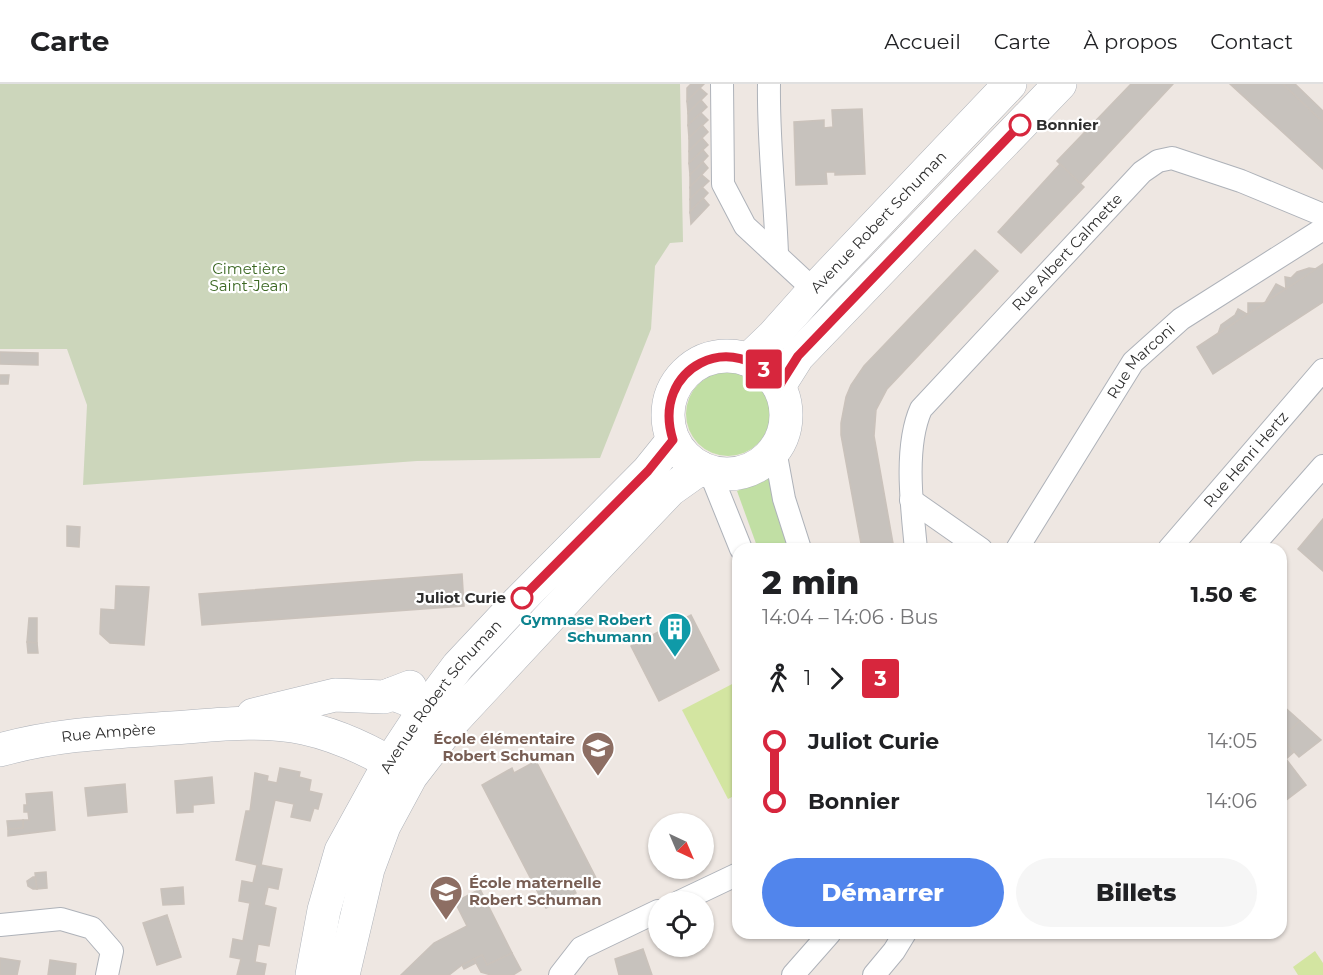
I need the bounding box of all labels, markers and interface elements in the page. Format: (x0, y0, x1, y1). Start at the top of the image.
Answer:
text: Carte (30, 24, 109, 58)
text: Accueil (884, 29, 961, 54)
text: Carte (994, 29, 1050, 54)
text: À propos (1083, 29, 1177, 54)
text: Contact (1210, 29, 1293, 54)
marker: Bonnier (1009, 114, 1031, 136)
place label: Bonnier (1036, 115, 1099, 134)
street label: Avenue Robert Schuman (806, 147, 950, 297)
street label: Rue Albert Calmette (1008, 189, 1126, 314)
park label: Cimetière Saint-Jean (210, 259, 288, 295)
street label: Rue Marconi (1103, 319, 1179, 402)
line badge: 3 (744, 350, 783, 388)
text: 3 (758, 357, 770, 382)
street label: Rue Henri Hertz (1199, 407, 1292, 511)
text: 2 min (762, 562, 859, 602)
text: 1.50 € (1191, 581, 1257, 608)
marker: Juliot Curie (511, 587, 533, 609)
place label: Juliot Curie (416, 588, 506, 607)
text: 14:04 – 14:06 · Bus (762, 605, 938, 629)
place label: Gymnase Robert Schumann (521, 610, 652, 646)
building icon: Gymnase Robert Schumann (657, 611, 693, 658)
street label: Avenue Robert Schuman (376, 616, 505, 777)
icon: walk (762, 662, 795, 695)
icon: forward (820, 662, 853, 695)
text: 1 (804, 666, 811, 690)
text: 3 (874, 666, 887, 691)
street label: Rue Ampère (60, 719, 156, 746)
text: Juliot Curie (808, 728, 939, 755)
place label: École élémentaire Robert Schuman (433, 729, 575, 765)
text: 14:05 (1208, 729, 1257, 753)
school or university icon: École élémentaire Robert Schuman (580, 730, 616, 777)
text: Bonnier (808, 788, 900, 815)
text: 14:06 (1207, 789, 1257, 813)
north arrow (648, 813, 714, 879)
map controls (648, 813, 714, 957)
button: Démarrer (762, 858, 1004, 927)
button: Billets (1016, 858, 1257, 927)
place label: École maternelle Robert Schuman (469, 873, 602, 909)
school or university icon: École maternelle Robert Schuman (428, 874, 464, 921)
button: locate (648, 891, 714, 957)

